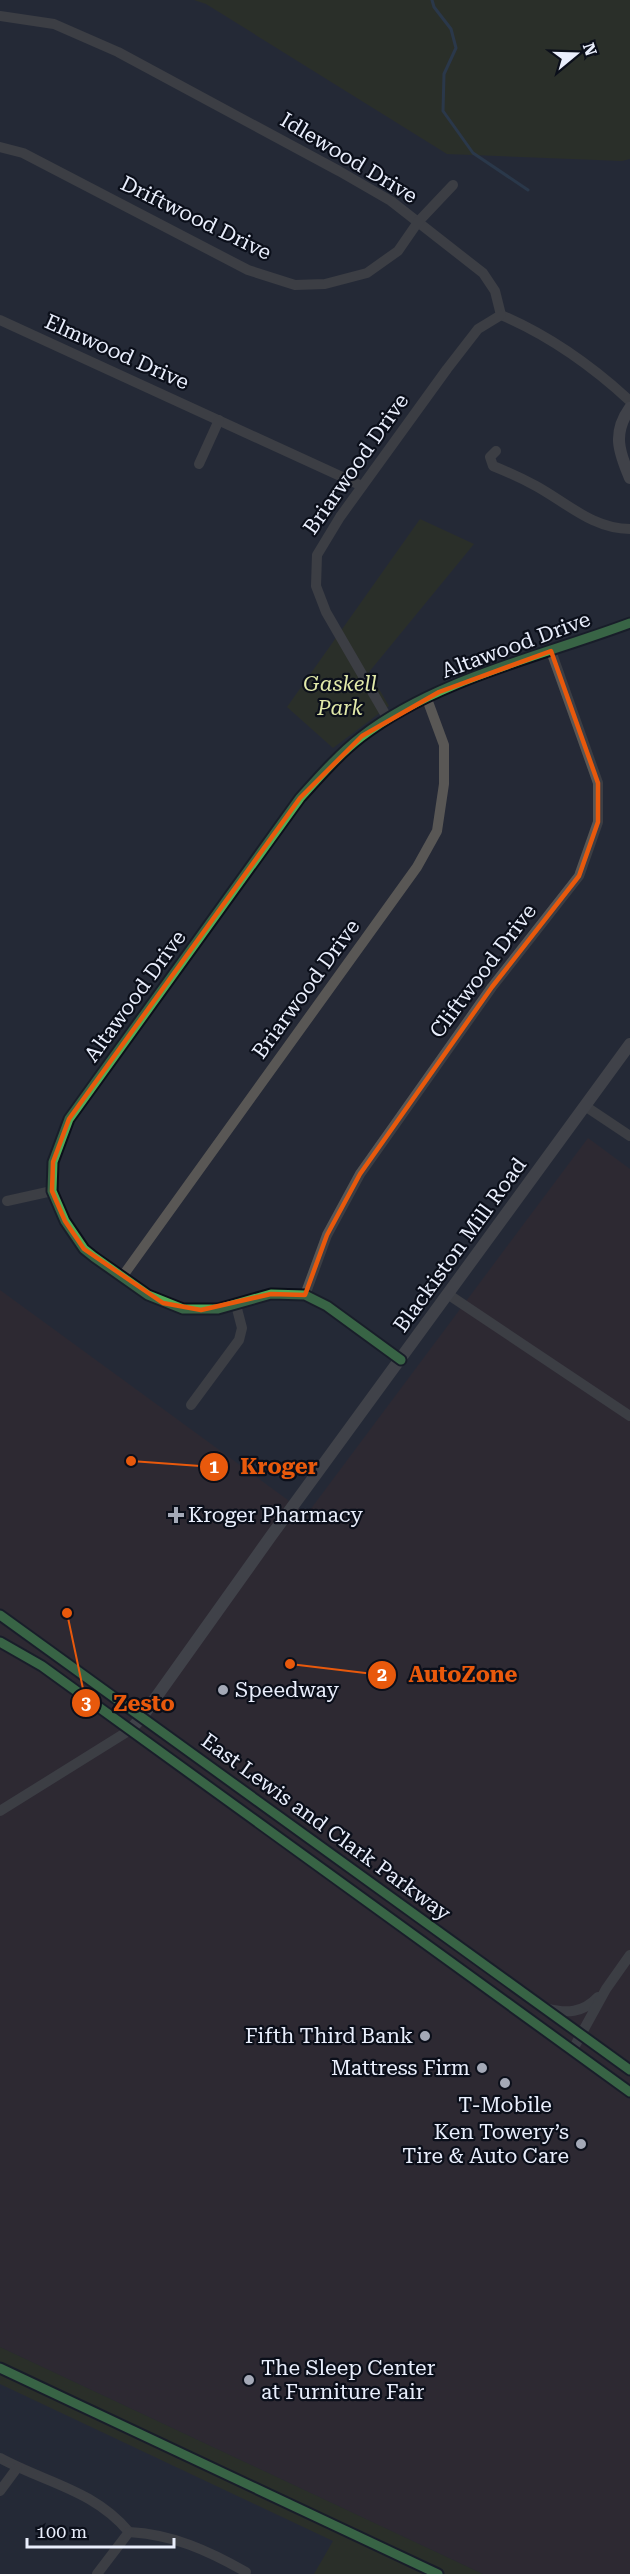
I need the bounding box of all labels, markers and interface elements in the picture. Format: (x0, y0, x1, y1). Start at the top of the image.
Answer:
north arrow (546, 24, 606, 84)
text: N (579, 40, 601, 58)
street label: Idlewood Drive (276, 108, 422, 208)
street label: Driftwood Drive (117, 171, 275, 265)
street label: Elmwood Drive (41, 309, 193, 395)
street label: Briarwood Drive (299, 389, 413, 539)
street label: Altawood Drive (438, 607, 594, 683)
park label: Gaskell Park (303, 672, 377, 720)
street label: Cliftwood Drive (425, 899, 541, 1043)
street label: Briarwood Drive (247, 915, 365, 1063)
street label: Altawood Drive (79, 926, 191, 1066)
street label: Blackiston Mill Road (389, 1153, 532, 1337)
callout: Kroger (199, 1447, 330, 1487)
text: Kroger (240, 1454, 318, 1479)
text: 1 (209, 1456, 219, 1477)
place label: Kroger Pharmacy (188, 1503, 363, 1527)
marker: Kroger Pharmacy (169, 1508, 183, 1522)
callout: AutoZone (367, 1655, 530, 1695)
text: AutoZone (408, 1662, 518, 1687)
text: 2 (377, 1664, 387, 1685)
place label: Speedway (235, 1678, 339, 1702)
callout: Zesto (71, 1683, 187, 1723)
marker: Speedway (216, 1683, 230, 1697)
text: Zesto (113, 1691, 175, 1716)
text: 3 (81, 1692, 91, 1713)
street label: East Lewis and Clark Parkway (197, 1728, 456, 1926)
place label: Fifth Third Bank (245, 2024, 413, 2048)
marker: Fifth Third Bank (418, 2029, 432, 2043)
place label: Mattress Firm (331, 2056, 470, 2080)
marker: Mattress Firm (475, 2061, 489, 2075)
marker: T-Mobile (498, 2076, 512, 2090)
place label: T-Mobile (458, 2093, 552, 2117)
place label: Ken Towery’s Tire & Auto Care (402, 2120, 569, 2168)
marker: Ken Towery’s Tire & Auto Care (574, 2137, 588, 2151)
place label: The Sleep Center at Furniture Fair (261, 2356, 436, 2404)
marker: The Sleep Center at Furniture Fair (242, 2373, 256, 2387)
scale bar (27, 2511, 174, 2549)
text: 100 m (36, 2521, 87, 2542)

